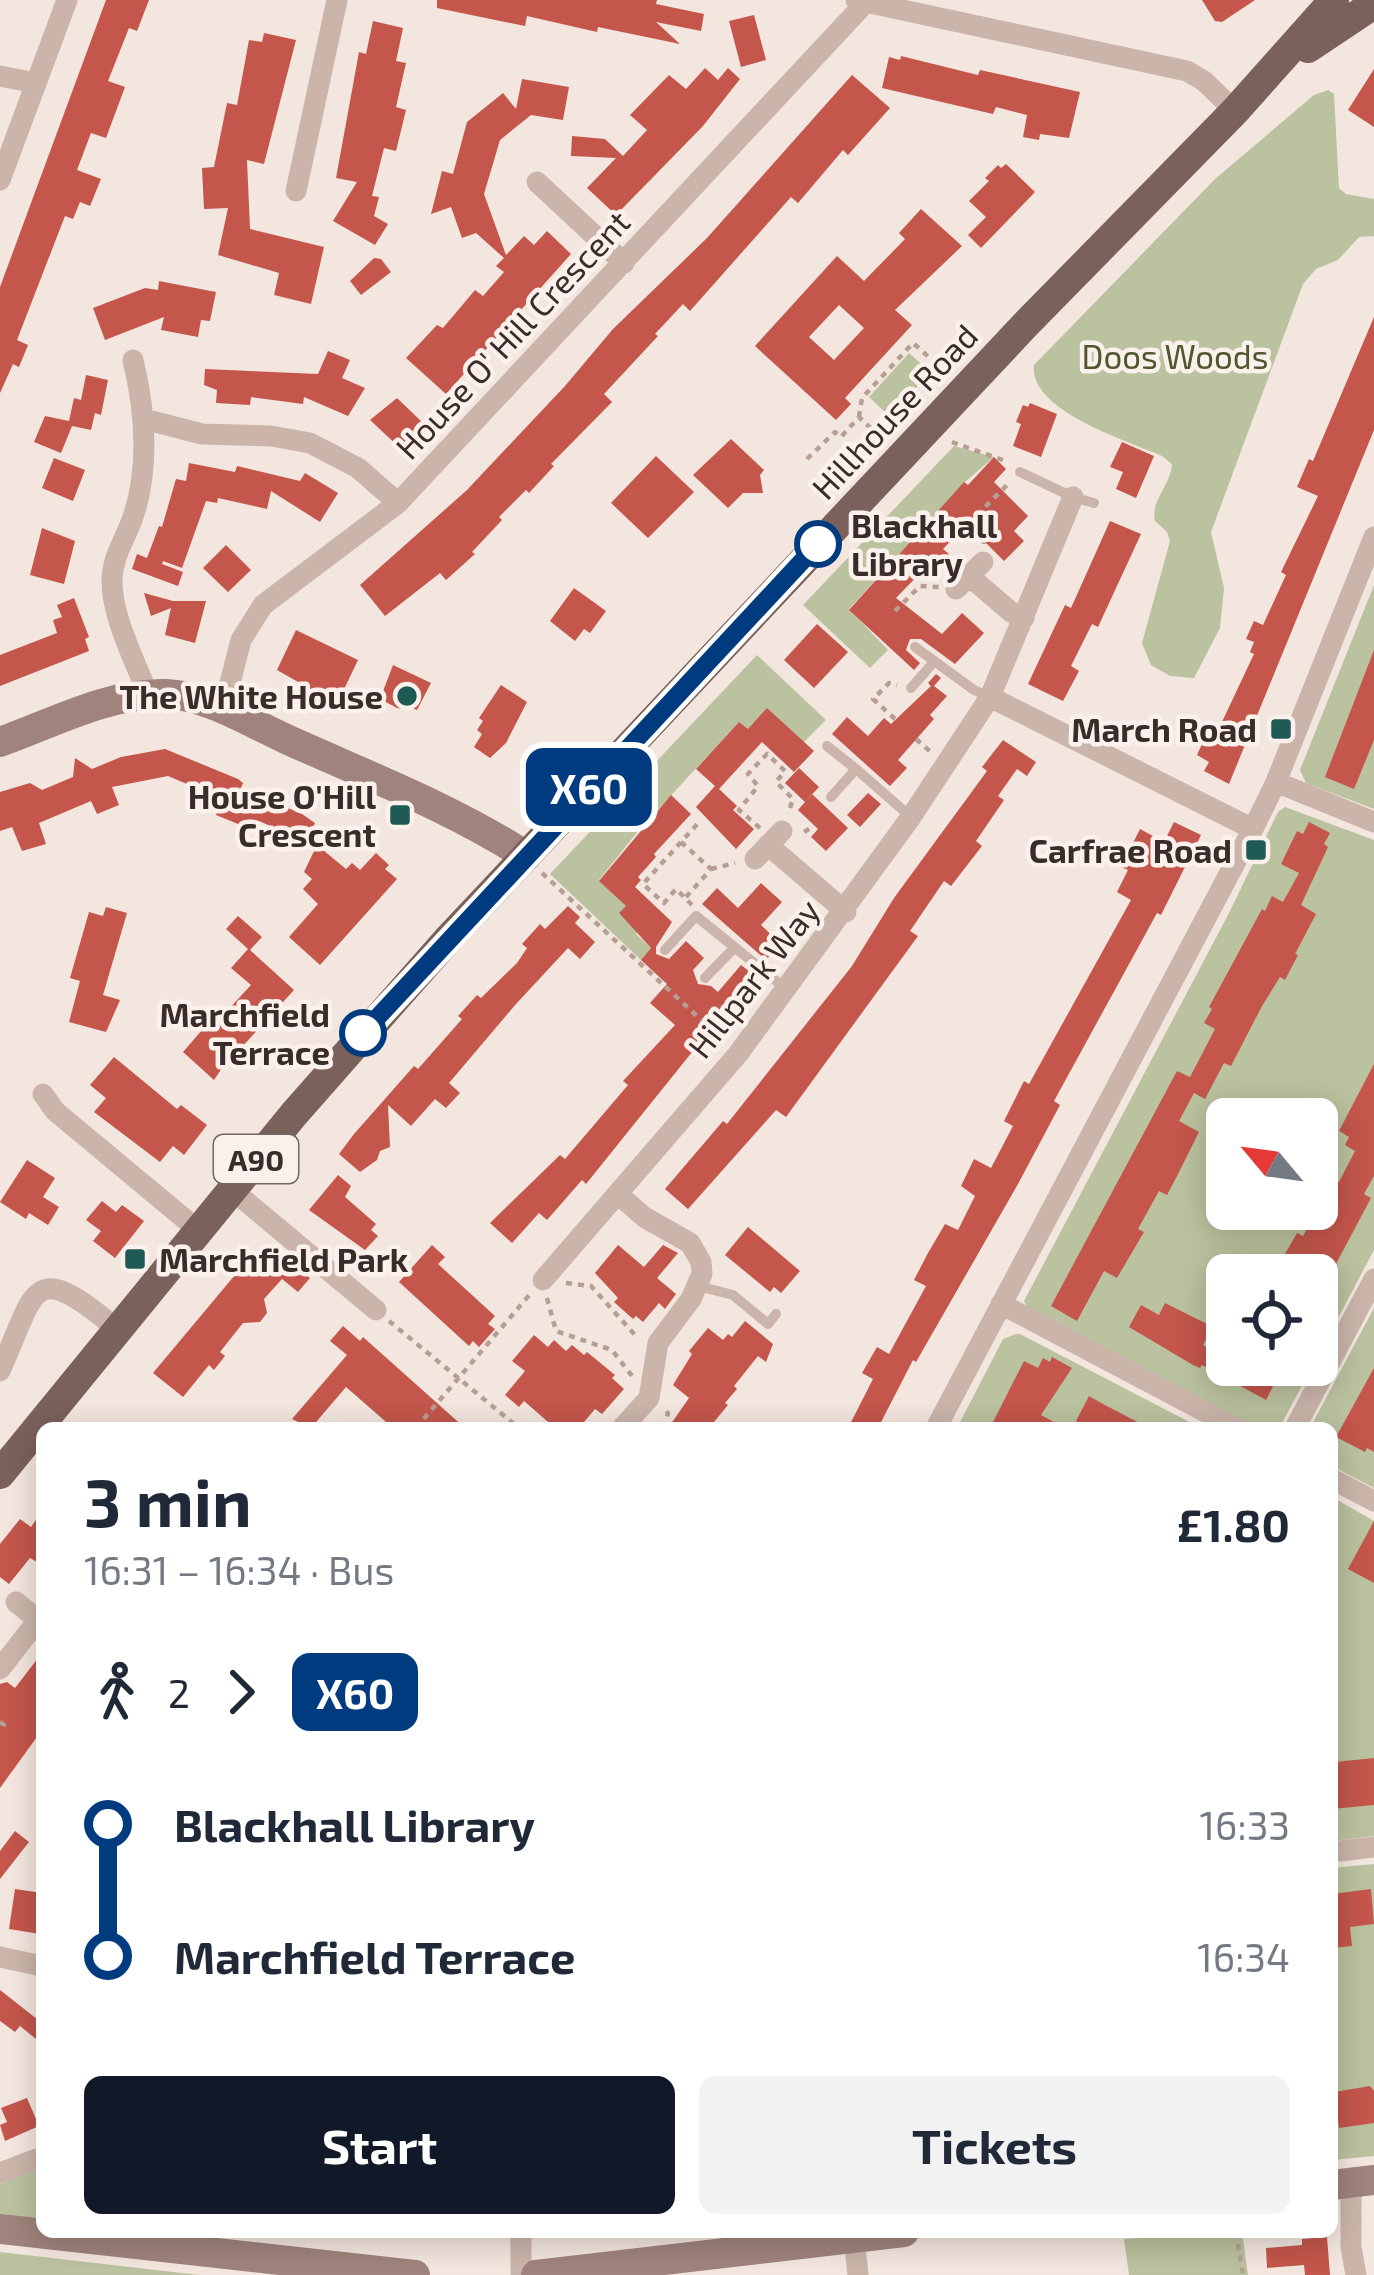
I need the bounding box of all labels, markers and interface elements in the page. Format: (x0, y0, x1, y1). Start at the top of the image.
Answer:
street label: House O' Hill Crescent (387, 201, 637, 467)
street label: Hillhouse Road (803, 315, 985, 507)
park label: Doos Woods (1082, 336, 1268, 376)
place label: Blackhall Library (851, 505, 997, 583)
marker: Blackhall Library (796, 522, 840, 566)
place label: The White House (119, 676, 383, 716)
marker: The White House (394, 683, 420, 709)
place label: March Road (1071, 709, 1257, 749)
marker: March Road (1268, 716, 1294, 742)
line badge: X60 (520, 748, 658, 826)
text: X60 (550, 762, 628, 812)
place label: House O'Hill Crescent (188, 776, 376, 854)
marker: House O'Hill Crescent (387, 802, 413, 828)
place label: Carfrae Road (1029, 830, 1232, 870)
marker: Carfrae Road (1243, 837, 1269, 863)
street label: Hillpark Way (679, 891, 827, 1065)
place label: Marchfield Terrace (159, 994, 330, 1072)
marker: Marchfield Terrace (341, 1011, 385, 1055)
north arrow (1206, 1098, 1338, 1230)
map controls (1206, 1098, 1338, 1386)
road number: A90 (214, 1135, 298, 1183)
place label: Marchfield Park (159, 1239, 409, 1279)
marker: Marchfield Park (122, 1246, 148, 1272)
button: locate (1206, 1254, 1338, 1386)
text: 3 min (84, 1461, 252, 1540)
text: £1.80 (1177, 1497, 1290, 1551)
text: 16:31 – 16:34 · Bus (84, 1546, 394, 1593)
icon: walk (84, 1659, 150, 1725)
icon: forward (208, 1659, 274, 1725)
text: X60 (316, 1667, 394, 1717)
text: 2 (168, 1669, 190, 1716)
text: Blackhall Library (174, 1797, 535, 1851)
text: 16:33 (1200, 1801, 1290, 1848)
text: Marchfield Terrace (174, 1929, 575, 1983)
text: 16:34 (1197, 1933, 1290, 1980)
button: Start (84, 2076, 675, 2214)
button: Tickets (699, 2076, 1290, 2214)

